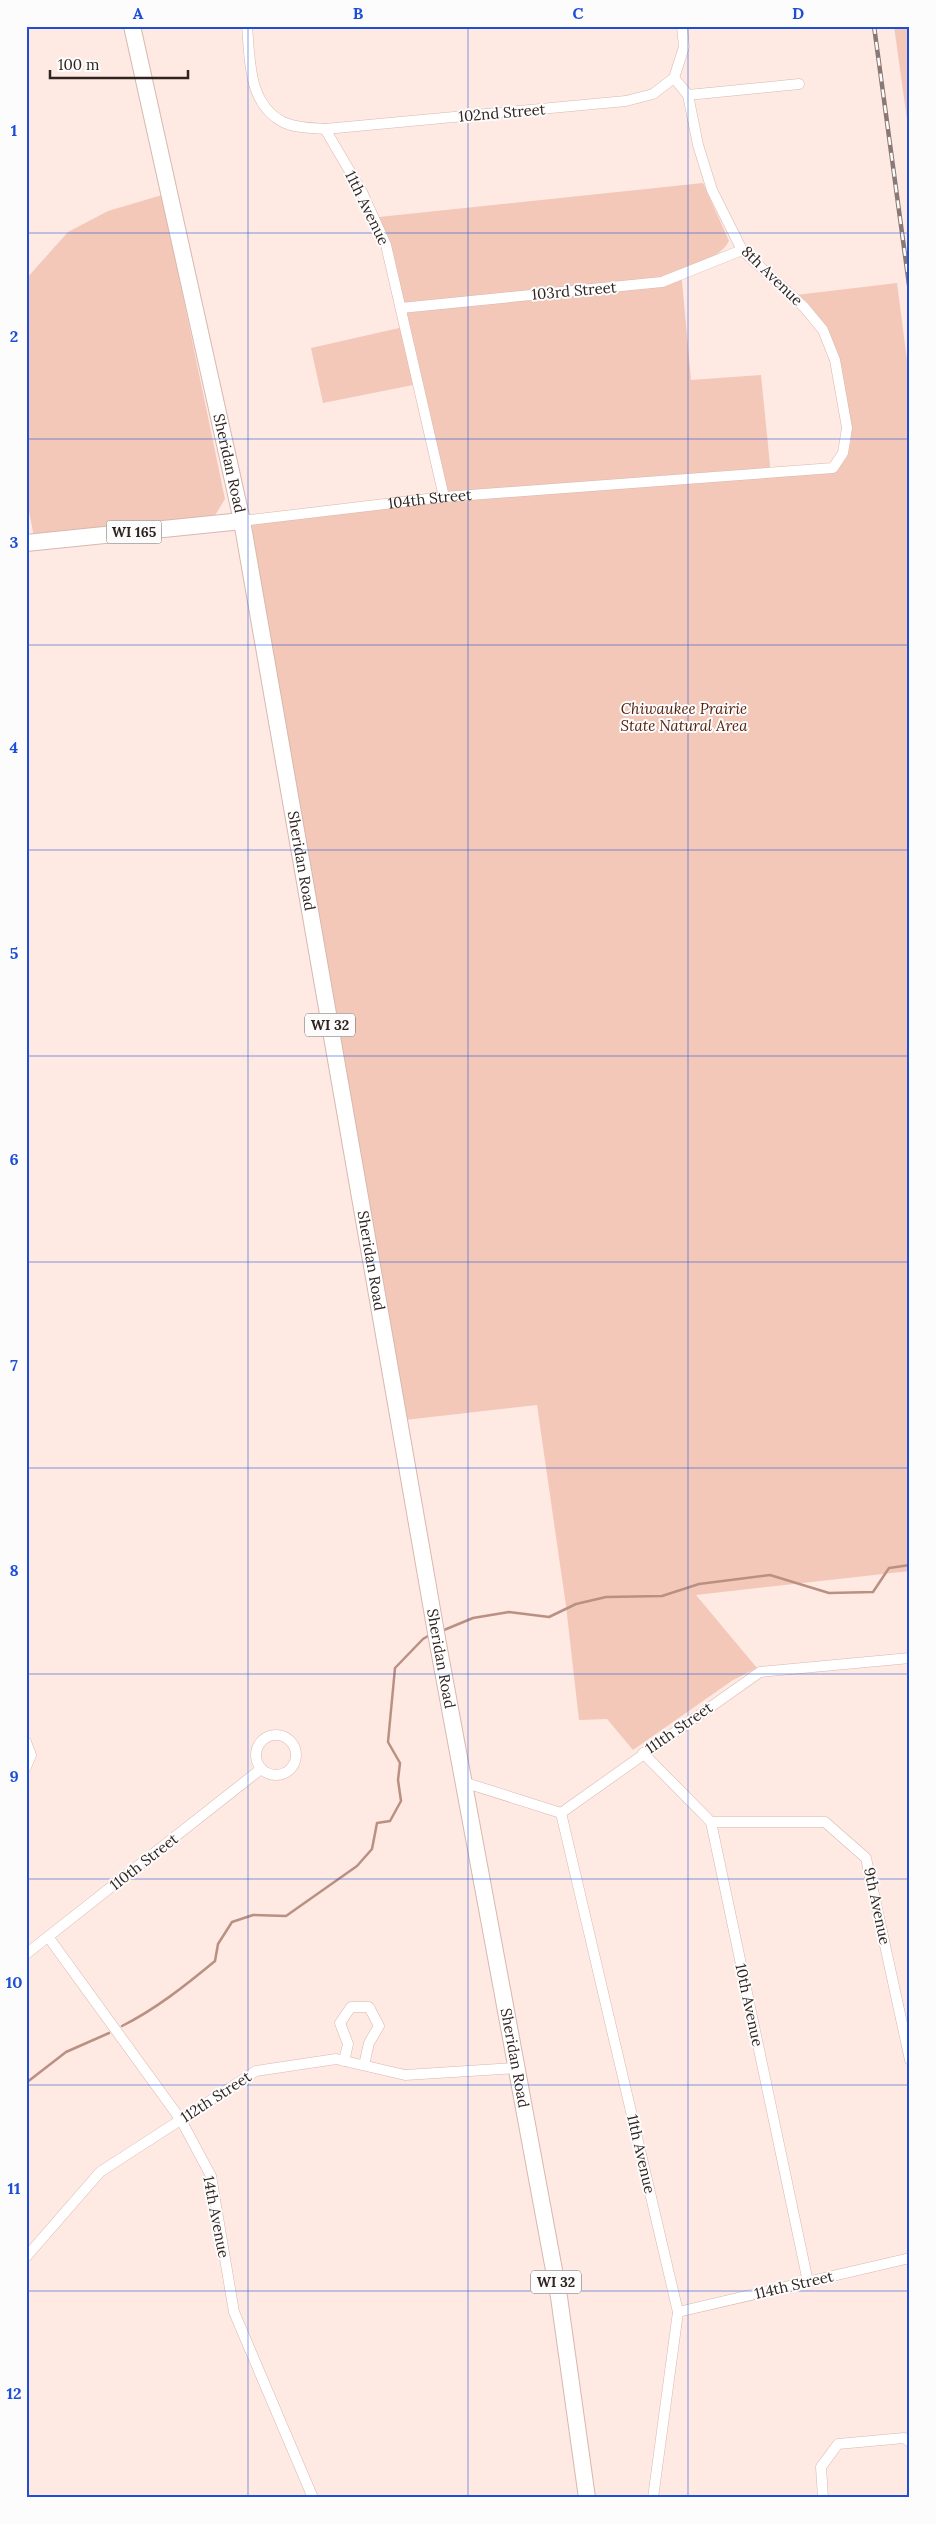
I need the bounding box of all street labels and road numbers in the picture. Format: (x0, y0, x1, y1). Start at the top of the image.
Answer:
street label: 102nd Street (458, 99, 546, 126)
street label: 11th Avenue (341, 167, 394, 248)
street label: 8th Avenue (738, 242, 807, 310)
street label: 103rd Street (531, 277, 617, 304)
street label: Sheridan Road (209, 412, 250, 515)
street label: 104th Street (387, 485, 472, 513)
road number: WI 165 (106, 520, 162, 544)
street label: Sheridan Road (284, 809, 320, 912)
road number: WI 32 (305, 1014, 355, 1036)
street label: Sheridan Road (354, 1209, 390, 1312)
street label: Sheridan Road (423, 1607, 460, 1710)
street label: 111th Street (641, 1697, 716, 1758)
street label: 110th Street (106, 1829, 182, 1894)
street label: 9th Avenue (860, 1866, 895, 1946)
street label: 10th Avenue (731, 1962, 768, 2048)
street label: Sheridan Road (497, 2006, 534, 2109)
street label: 112th Street (177, 2067, 255, 2126)
street label: 11th Avenue (623, 2112, 660, 2195)
street label: 14th Avenue (199, 2174, 234, 2260)
street label: 114th Street (753, 2266, 835, 2303)
road number: WI 32 (531, 2270, 581, 2294)

